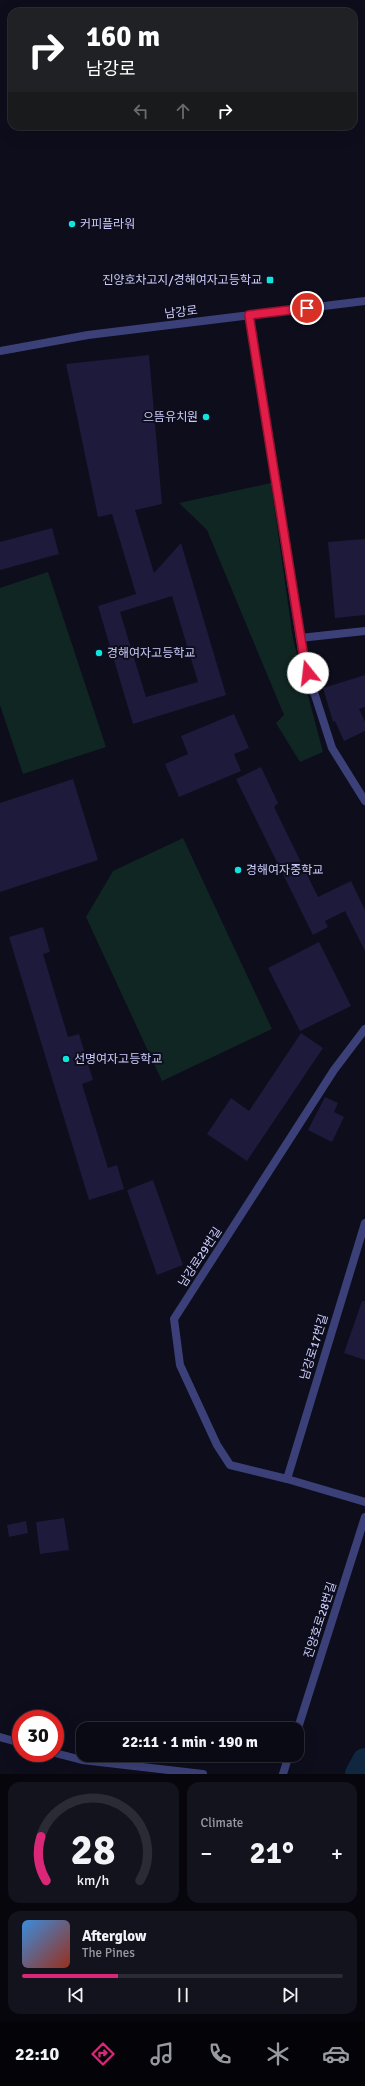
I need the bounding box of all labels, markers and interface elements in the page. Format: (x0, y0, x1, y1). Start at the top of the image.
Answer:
text: 160 m (86, 20, 160, 54)
icon: right (20, 24, 72, 76)
text: 남강로 (86, 58, 136, 80)
icon: left (130, 100, 152, 122)
icon: ahead (172, 100, 194, 122)
icon: right (214, 100, 236, 122)
place label: 커피플라워 (80, 217, 135, 232)
marker: 커피플라워 (67, 219, 77, 229)
place label: 진양호차고지/경해여자고등학교 (102, 273, 262, 288)
marker: 진양호차고지/경해여자고등학교 (265, 275, 275, 285)
pin (290, 291, 324, 325)
icon: arrive (296, 297, 318, 319)
street label: 남강로 (164, 303, 198, 322)
place label: 으뜸유치원 (143, 410, 198, 425)
marker: 으뜸유치원 (201, 412, 211, 422)
place label: 경해여자고등학교 (107, 646, 195, 661)
marker: 경해여자고등학교 (94, 648, 104, 658)
position arrow (287, 652, 329, 694)
place label: 경해여자중학교 (246, 863, 323, 878)
marker: 경해여자중학교 (233, 865, 243, 875)
place label: 선명여자고등학교 (74, 1052, 162, 1067)
marker: 선명여자고등학교 (61, 1054, 71, 1064)
street label: 남강로29번길 (176, 1225, 225, 1290)
street label: 남강로17번길 (297, 1312, 332, 1382)
street label: 진양호로28번길 (301, 1580, 340, 1660)
speed limit sign: 30 (12, 1710, 64, 1762)
text: 22:11 · 1 min · 190 m (122, 1733, 258, 1751)
text: Climate (201, 1815, 243, 1831)
text: 28 (71, 1824, 116, 1875)
text: 21° (250, 1835, 294, 1872)
text: − (201, 1840, 212, 1867)
text: + (331, 1840, 343, 1867)
text: km/h (77, 1871, 109, 1888)
text: Afterglow (82, 1927, 146, 1945)
text: The Pines (82, 1945, 135, 1961)
icon: previous (65, 1984, 87, 2006)
icon: pause (172, 1984, 194, 2006)
icon: next (279, 1984, 301, 2006)
icon: directions (89, 2040, 117, 2068)
icon: music (148, 2040, 176, 2068)
icon: phone (206, 2040, 234, 2068)
icon: climate (264, 2040, 292, 2068)
icon: car (322, 2040, 350, 2068)
text: 22:10 (15, 2043, 59, 2065)

